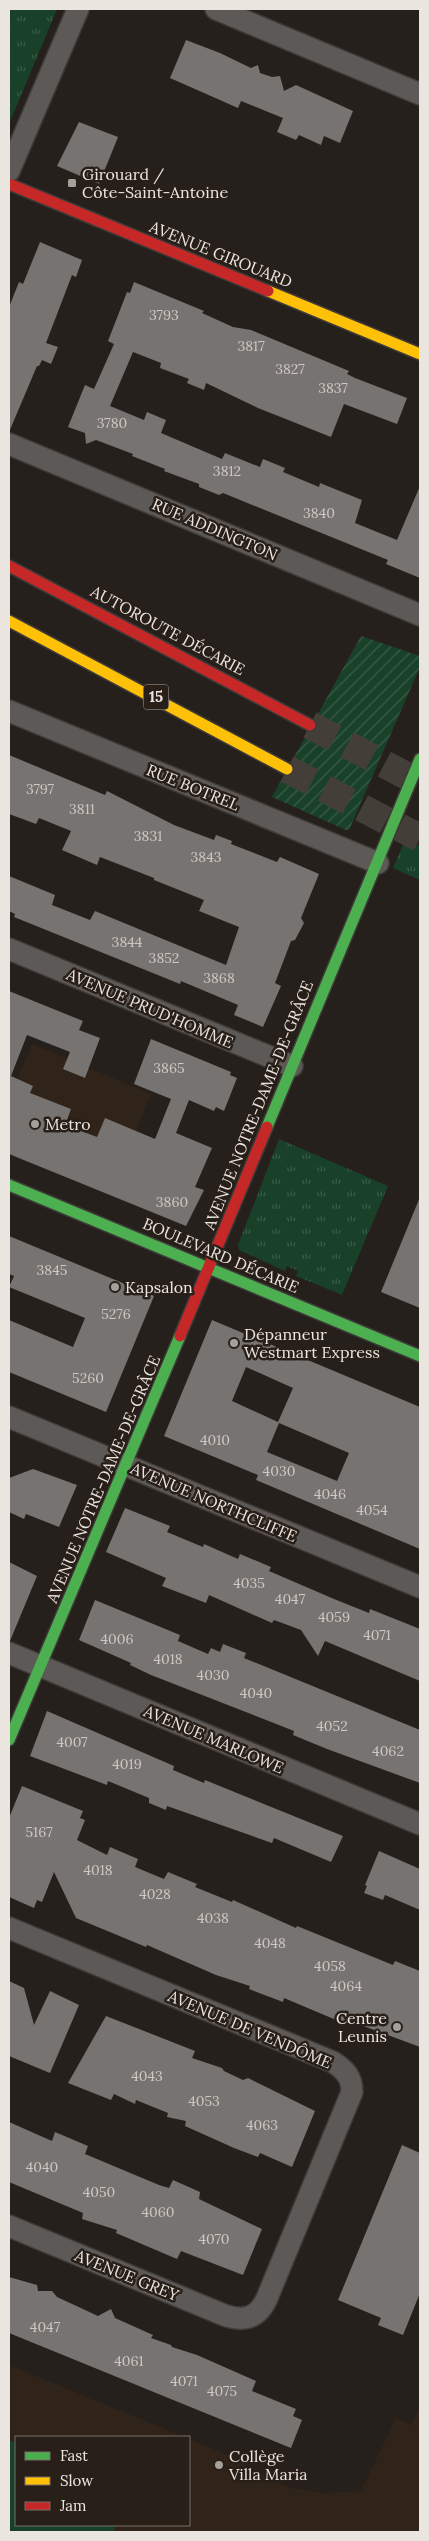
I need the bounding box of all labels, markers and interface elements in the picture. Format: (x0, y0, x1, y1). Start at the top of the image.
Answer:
place label: Girouard / Côte-Saint-Antoine (82, 164, 228, 202)
marker: Girouard / Côte-Saint-Antoine (66, 177, 78, 189)
street label: AVENUE GIROUARD (146, 216, 295, 292)
house number: 3793 (149, 306, 179, 324)
house number: 3817 (237, 337, 265, 355)
house number: 3827 (275, 360, 305, 378)
house number: 3837 (318, 379, 348, 397)
house number: 3780 (97, 414, 127, 432)
house number: 3812 (213, 462, 241, 480)
street label: RUE ADDINGTON (149, 494, 281, 564)
house number: 3840 (303, 504, 335, 522)
street label: AUTOROUTE DÉCARIE (87, 580, 249, 679)
road number: 15 (144, 684, 168, 710)
street label: RUE BOTREL (144, 759, 242, 815)
house number: 3797 (26, 780, 55, 798)
house number: 3811 (69, 800, 95, 818)
house number: 3831 (134, 827, 162, 845)
house number: 3843 (190, 848, 222, 866)
house number: 3844 (112, 933, 143, 951)
house number: 3852 (149, 949, 179, 967)
street label: AVENUE PRUD'HOMME (63, 963, 236, 1052)
house number: 3868 (203, 969, 235, 987)
street label: AVENUE NOTRE-DAME-DE-GRÂCE (198, 977, 317, 1234)
house number: 3865 (153, 1059, 185, 1077)
place label: Metro (45, 1114, 91, 1134)
marker: Metro (29, 1118, 41, 1130)
house number: 3860 (156, 1193, 188, 1211)
street label: BOULEVARD DÉCARIE (140, 1213, 302, 1297)
house number: 3845 (37, 1261, 67, 1279)
place label: Kapsalon (125, 1277, 193, 1297)
marker: Kapsalon (109, 1281, 121, 1293)
house number: 5276 (101, 1305, 131, 1323)
place label: Dépanneur Westmart Express (244, 1324, 380, 1362)
marker: Dépanneur Westmart Express (228, 1337, 240, 1349)
street label: AVENUE NOTRE-DAME-DE-GRÂCE (41, 1352, 164, 1607)
house number: 5260 (72, 1369, 104, 1387)
house number: 4010 (200, 1431, 230, 1449)
street label: AVENUE NORTHCLIFFE (127, 1457, 300, 1546)
house number: 4030 (263, 1462, 295, 1480)
house number: 4046 (314, 1485, 346, 1503)
house number: 4054 (356, 1501, 388, 1519)
house number: 4035 (233, 1574, 265, 1592)
house number: 4047 (275, 1590, 306, 1608)
house number: 4059 (318, 1608, 350, 1626)
house number: 4071 (363, 1626, 391, 1644)
house number: 4006 (100, 1630, 134, 1648)
house number: 4018 (153, 1650, 183, 1668)
house number: 4030 (197, 1666, 229, 1684)
house number: 4040 (240, 1684, 272, 1702)
street label: AVENUE MARLOWE (140, 1700, 287, 1778)
house number: 4052 (316, 1717, 348, 1735)
house number: 4007 (56, 1733, 88, 1751)
house number: 4062 (372, 1742, 404, 1760)
house number: 4019 (112, 1755, 142, 1773)
house number: 5167 (25, 1823, 53, 1841)
house number: 4018 (83, 1861, 113, 1879)
house number: 4028 (139, 1885, 171, 1903)
house number: 4038 (197, 1909, 229, 1927)
house number: 4048 (254, 1934, 286, 1952)
house number: 4058 (314, 1957, 346, 1975)
house number: 4064 (330, 1977, 362, 1995)
street label: AVENUE DE VENDÔME (164, 1985, 335, 2073)
place label: Centre Leunis (336, 2008, 387, 2046)
marker: Centre Leunis (391, 2021, 403, 2033)
house number: 4043 (131, 2067, 163, 2085)
house number: 4053 (188, 2092, 220, 2110)
house number: 4063 (246, 2116, 278, 2134)
house number: 4040 (26, 2158, 58, 2176)
house number: 4050 (83, 2183, 115, 2201)
house number: 4060 (141, 2203, 175, 2221)
house number: 4070 (198, 2230, 230, 2248)
street label: AVENUE GREY (71, 2245, 183, 2305)
house number: 4047 (30, 2318, 61, 2336)
house number: 4061 (114, 2352, 144, 2370)
house number: 4071 (170, 2372, 198, 2390)
house number: 4075 (207, 2382, 237, 2400)
legend (15, 2436, 190, 2526)
text: Fast (60, 2446, 88, 2465)
place label: Collège Villa Maria (228, 2446, 308, 2484)
marker: Collège Villa Maria (213, 2459, 225, 2471)
text: Slow (60, 2471, 93, 2490)
text: Jam (59, 2496, 87, 2515)

